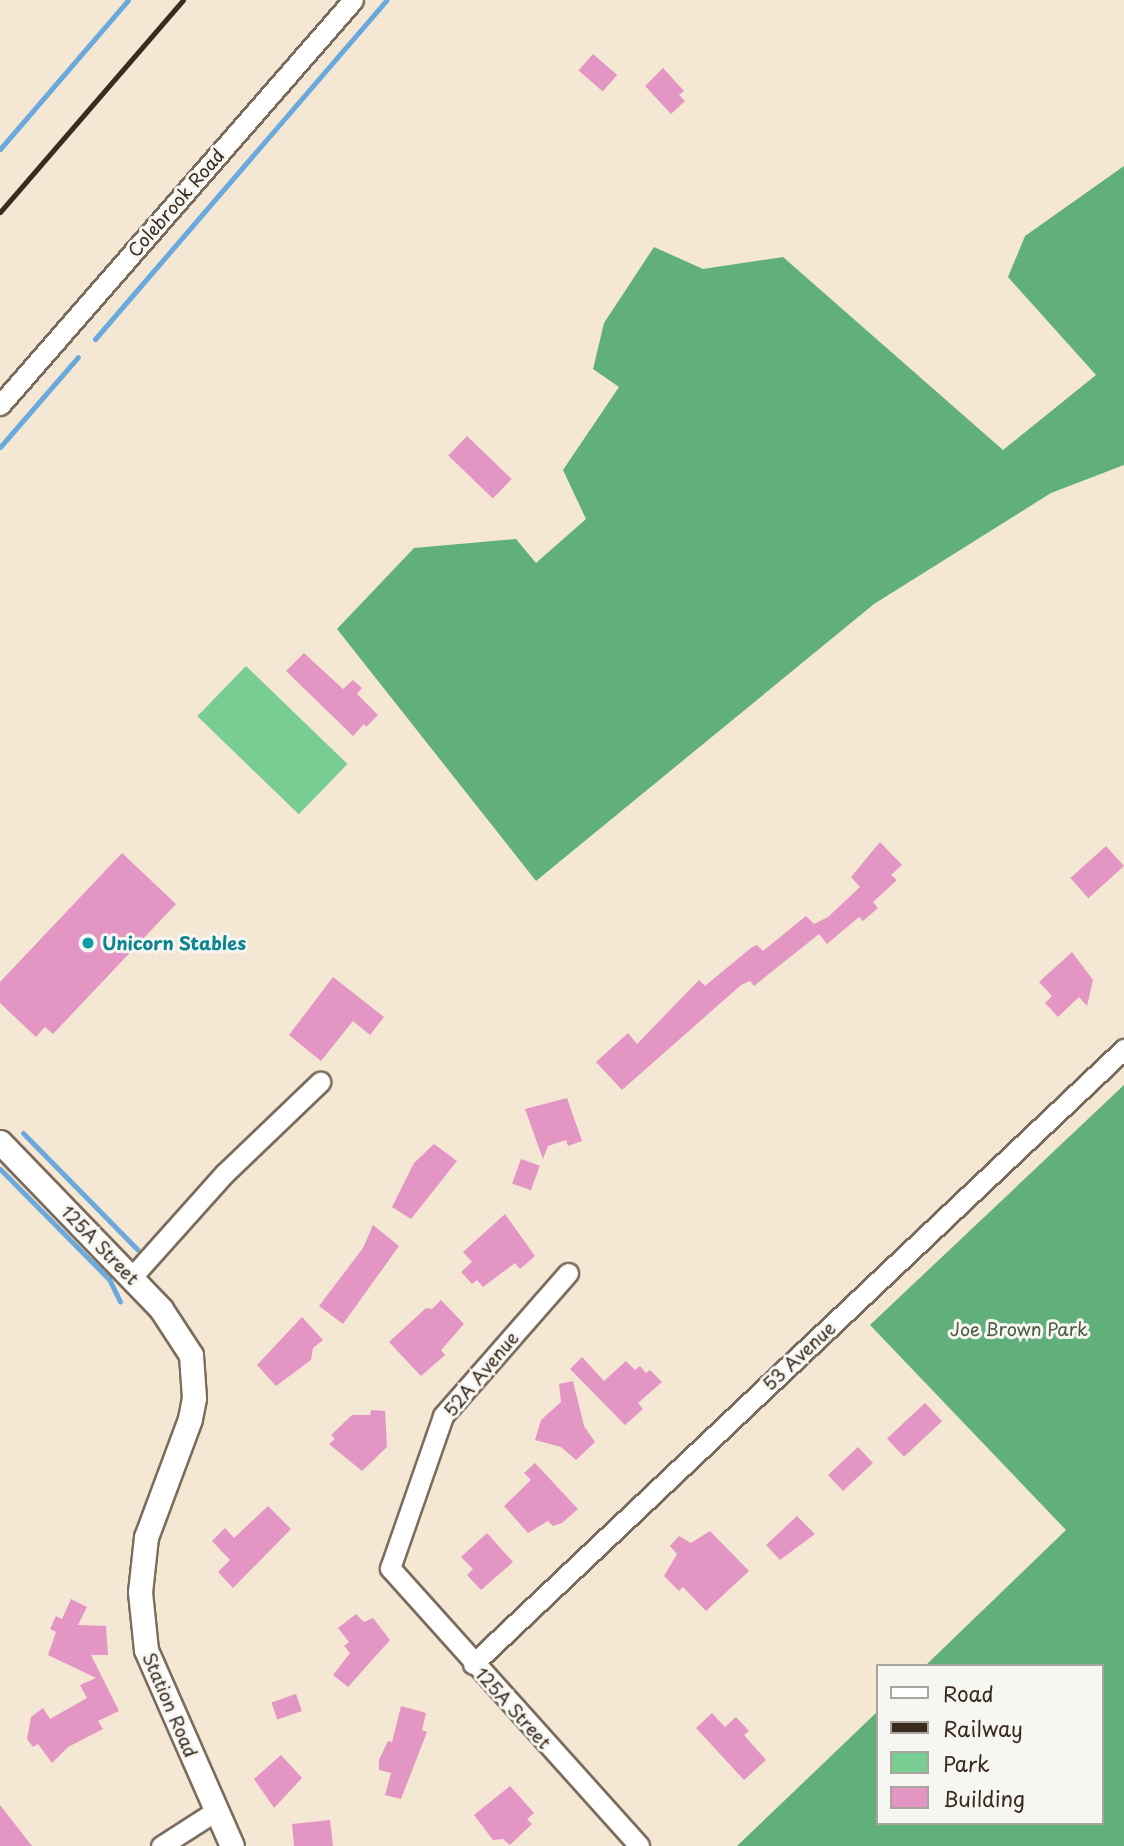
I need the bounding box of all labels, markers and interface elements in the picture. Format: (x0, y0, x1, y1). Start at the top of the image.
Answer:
street label: Colebrook Road (123, 144, 229, 262)
place label: Unicorn Stables (102, 932, 246, 954)
marker: Unicorn Stables (80, 935, 96, 951)
street label: 125A Street (56, 1200, 144, 1290)
street label: 53 Avenue (758, 1317, 840, 1395)
park label: Joe Brown Park (950, 1318, 1088, 1340)
street label: 52A Avenue (439, 1327, 523, 1421)
street label: Station Road (138, 1649, 202, 1761)
street label: 125A Street (470, 1662, 556, 1754)
legend (876, 1664, 1103, 1825)
text: Road (943, 1677, 994, 1709)
text: Railway (943, 1712, 1023, 1744)
text: Park (943, 1747, 990, 1779)
text: Building (943, 1782, 1025, 1814)

